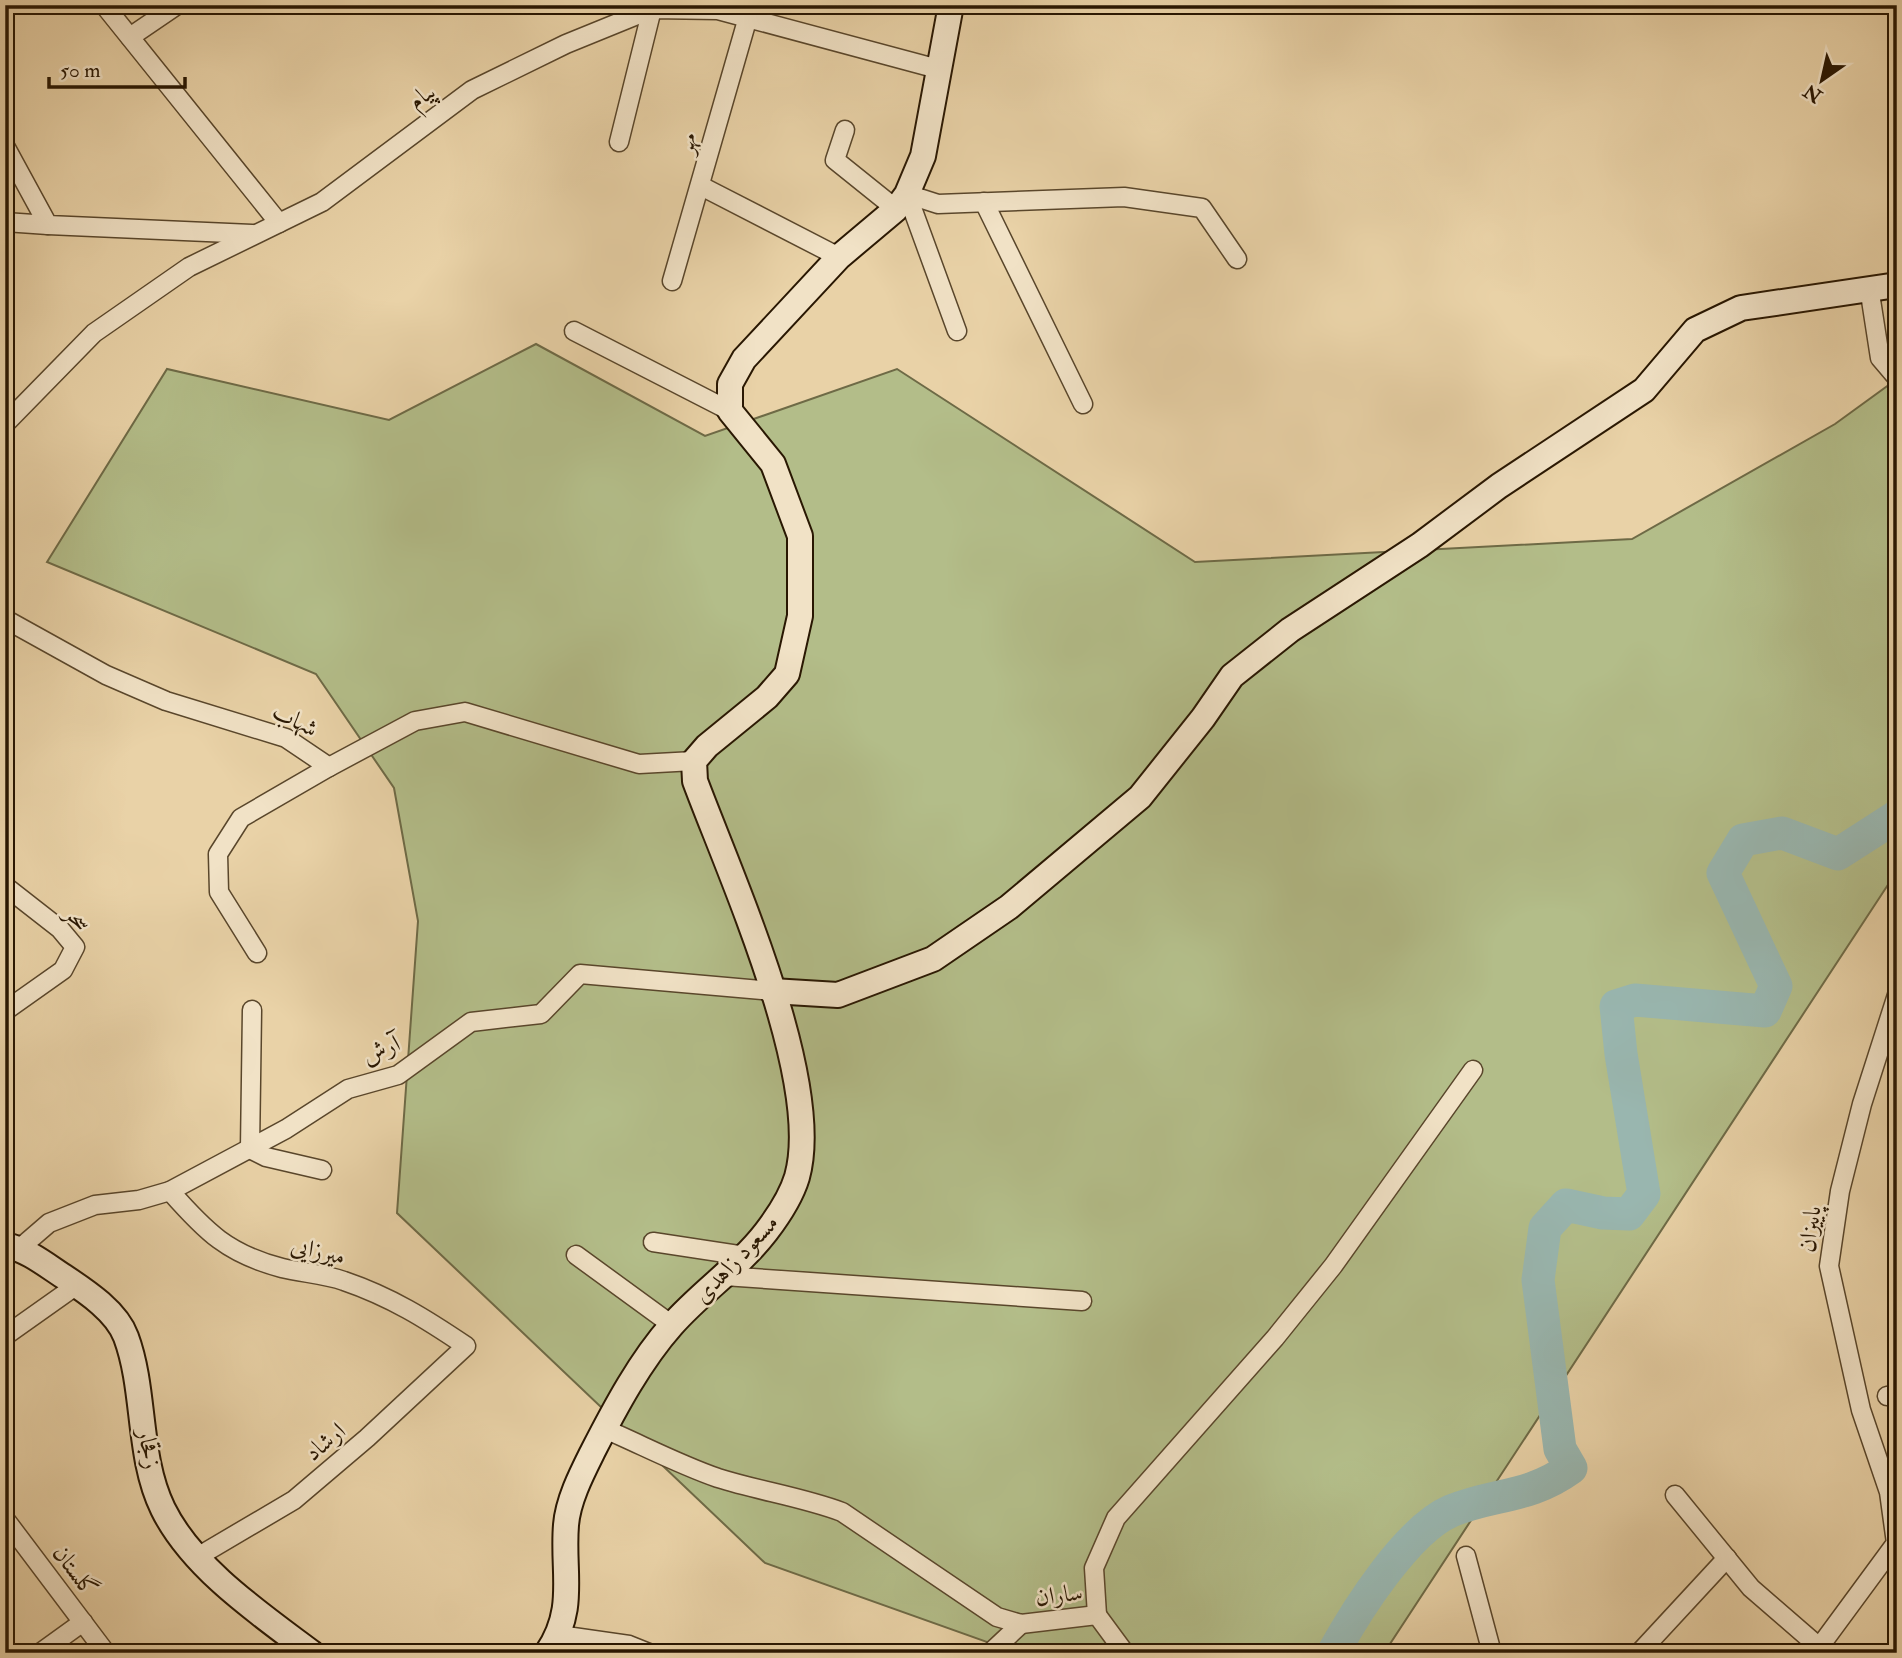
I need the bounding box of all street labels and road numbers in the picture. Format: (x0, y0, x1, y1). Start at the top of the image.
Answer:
street label: پیام (402, 75, 445, 121)
street label: مهر (669, 129, 705, 160)
street label: شهاب (267, 696, 323, 744)
street label: سحر (56, 897, 98, 938)
street label: آرش (357, 1027, 407, 1072)
street label: پاییزان (1791, 1202, 1830, 1254)
street label: مسعود زاهدی (687, 1208, 785, 1310)
street label: میرزایی (288, 1230, 348, 1272)
street label: ارشاد (298, 1416, 352, 1468)
street label: زقجار (130, 1424, 168, 1472)
street label: گلستان (45, 1539, 105, 1603)
street label: ساران (1033, 1577, 1085, 1613)

